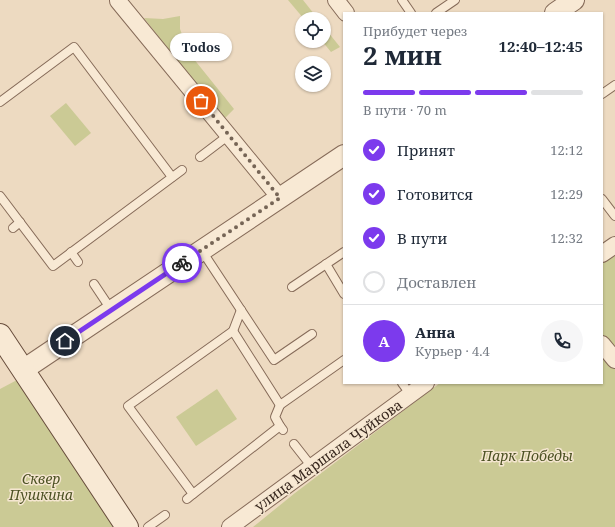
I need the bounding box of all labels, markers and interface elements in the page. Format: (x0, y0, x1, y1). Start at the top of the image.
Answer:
map controls (295, 12, 331, 92)
button: locate (295, 12, 331, 48)
text: Прибудет через (363, 22, 467, 40)
callout: Todos (170, 33, 232, 61)
text: 12:40–12:45 (499, 36, 583, 56)
text: 2 мин (363, 37, 442, 73)
text: Todos (182, 38, 220, 56)
button: layers (295, 56, 331, 92)
pin (184, 84, 218, 118)
icon: bag (190, 90, 212, 112)
text: В пути · 70 m (363, 101, 447, 119)
icon: check (363, 139, 385, 161)
text: Принят (397, 140, 455, 160)
text: 12:12 (550, 141, 583, 159)
icon: check (363, 183, 385, 205)
text: Готовится (397, 184, 473, 204)
text: 12:29 (550, 185, 583, 203)
icon: check (363, 227, 385, 249)
text: В пути (397, 228, 447, 248)
text: 12:32 (550, 229, 583, 247)
courier (162, 243, 202, 283)
icon: bike (171, 252, 193, 274)
text: Доставлен (397, 272, 476, 292)
button: phone (541, 320, 583, 362)
text: Анна (415, 322, 455, 342)
pin (48, 324, 82, 358)
icon: home (54, 330, 76, 352)
text: А (378, 331, 390, 351)
text: Курьер · 4.4 (415, 342, 490, 360)
street label: улица Маршала Чуйкова (250, 395, 406, 515)
park label: Парк Победы (480, 446, 573, 465)
park label: Сквер Пушкина (8, 469, 73, 504)

